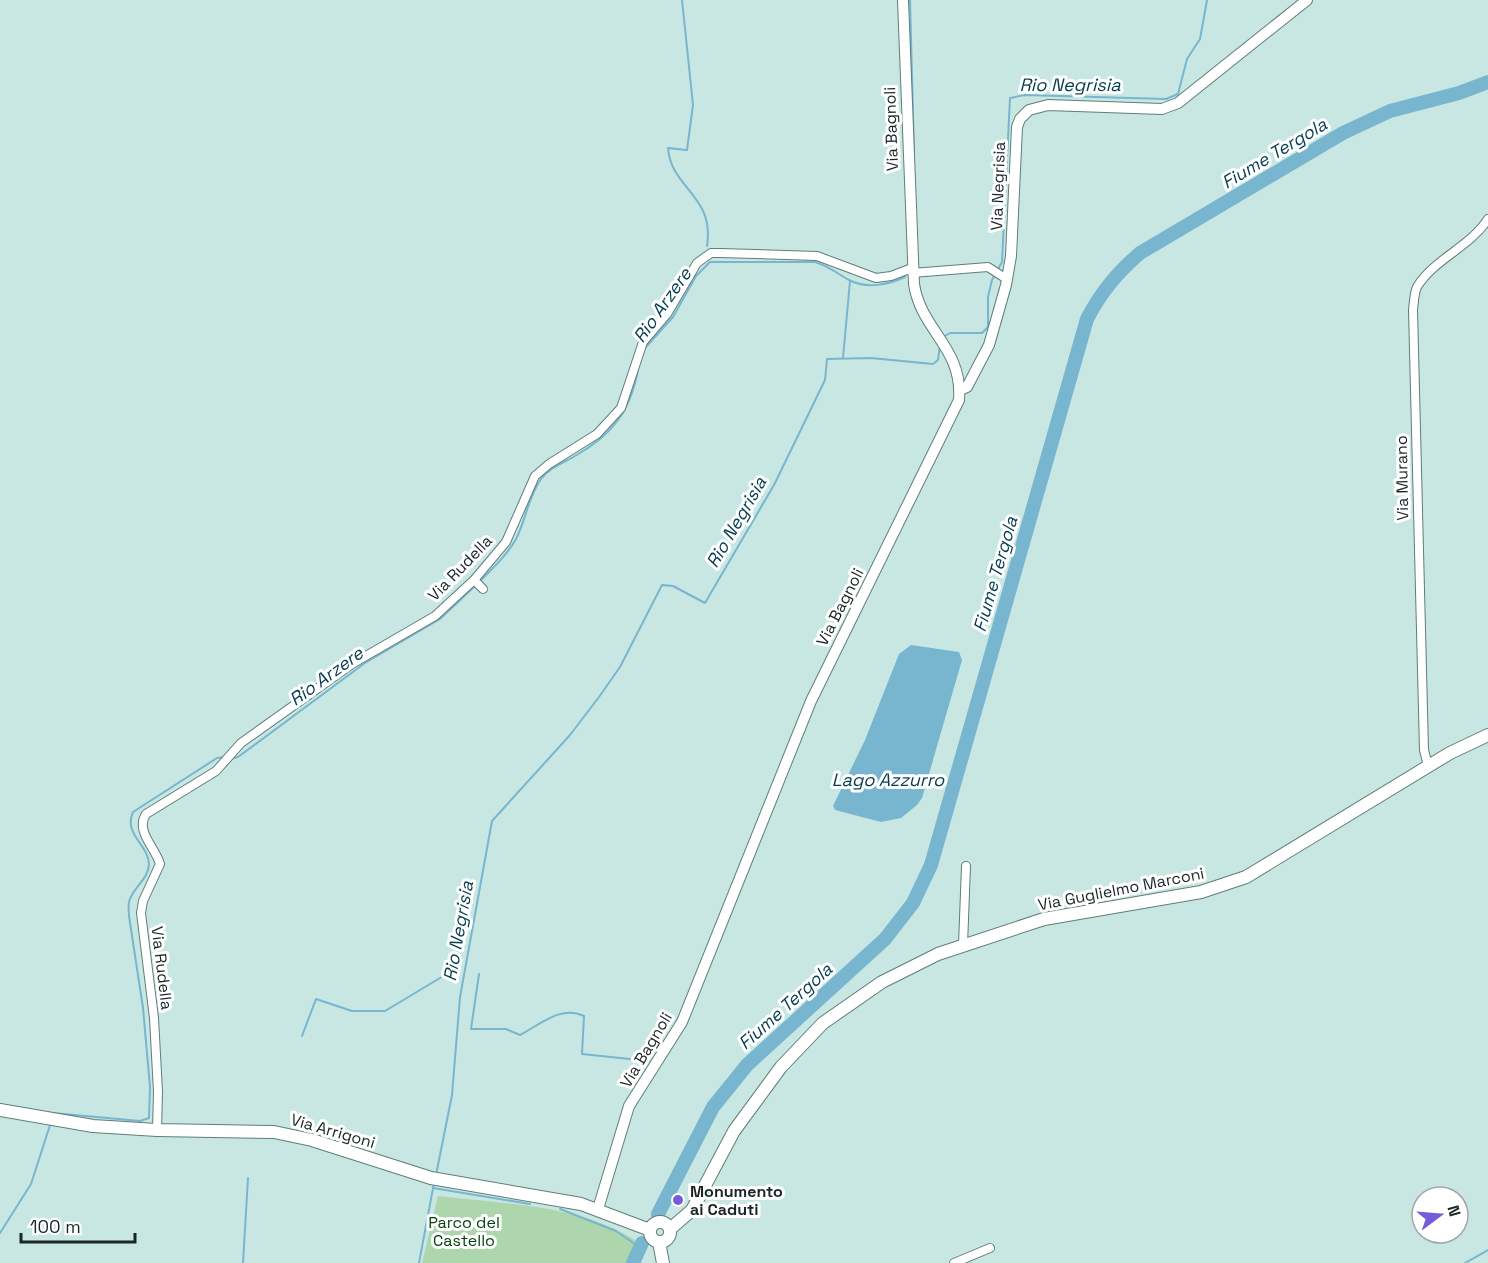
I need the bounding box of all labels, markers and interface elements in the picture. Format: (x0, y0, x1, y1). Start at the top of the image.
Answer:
water label: Rio Negrisia (1019, 73, 1121, 96)
street label: Via Bagnoli (879, 86, 903, 172)
water label: Fiume Tergola (1217, 112, 1331, 193)
street label: Via Negrisia (986, 141, 1010, 231)
water label: Rio Arzere (628, 262, 697, 347)
street label: Via Murano (1391, 435, 1413, 521)
water label: Rio Negrisia (701, 472, 772, 572)
water label: Fiume Tergola (968, 513, 1023, 634)
street label: Via Rudella (423, 531, 497, 605)
street label: Via Bagnoli (811, 565, 869, 649)
water label: Rio Arzere (284, 641, 369, 711)
water label: Lago Azzurro (832, 768, 945, 791)
street label: Via Guglielmo Marconi (1036, 863, 1206, 915)
water label: Rio Negrisia (438, 879, 478, 983)
street label: Via Rudella (146, 925, 178, 1011)
water label: Fiume Tergola (733, 957, 837, 1054)
street label: Via Bagnoli (615, 1008, 677, 1092)
street label: Via Arrigoni (288, 1109, 378, 1153)
place label: Monumento ai Caduti (690, 1181, 783, 1220)
north arrow (1410, 1185, 1470, 1245)
marker: Monumento ai Caduti (671, 1193, 685, 1207)
text: N (1442, 1203, 1466, 1219)
scale bar (21, 1206, 135, 1244)
park label: Parco del Castello (428, 1212, 500, 1251)
text: 100 m (30, 1215, 81, 1238)

